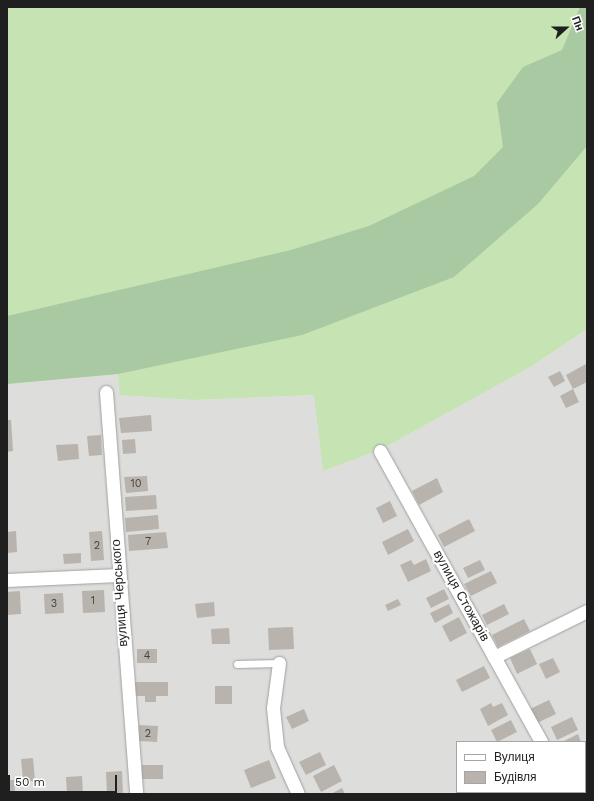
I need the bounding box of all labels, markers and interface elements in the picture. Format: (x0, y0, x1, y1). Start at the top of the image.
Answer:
north arrow (546, 8, 586, 48)
text: Пн (569, 14, 586, 33)
house number: 10 (130, 477, 142, 491)
house number: 7 (145, 535, 151, 549)
house number: 2 (94, 539, 100, 553)
street label: вулиця Черського (108, 539, 132, 647)
street label: вулиця Стожарів (429, 548, 493, 644)
house number: 1 (91, 594, 95, 608)
house number: 3 (51, 597, 57, 611)
house number: 4 (144, 649, 150, 663)
house number: 2 (145, 727, 151, 741)
legend (456, 741, 586, 793)
text: Вулиця (494, 750, 535, 764)
scale bar (10, 767, 119, 793)
text: Будівля (494, 770, 536, 784)
text: 50 m (15, 775, 45, 789)

